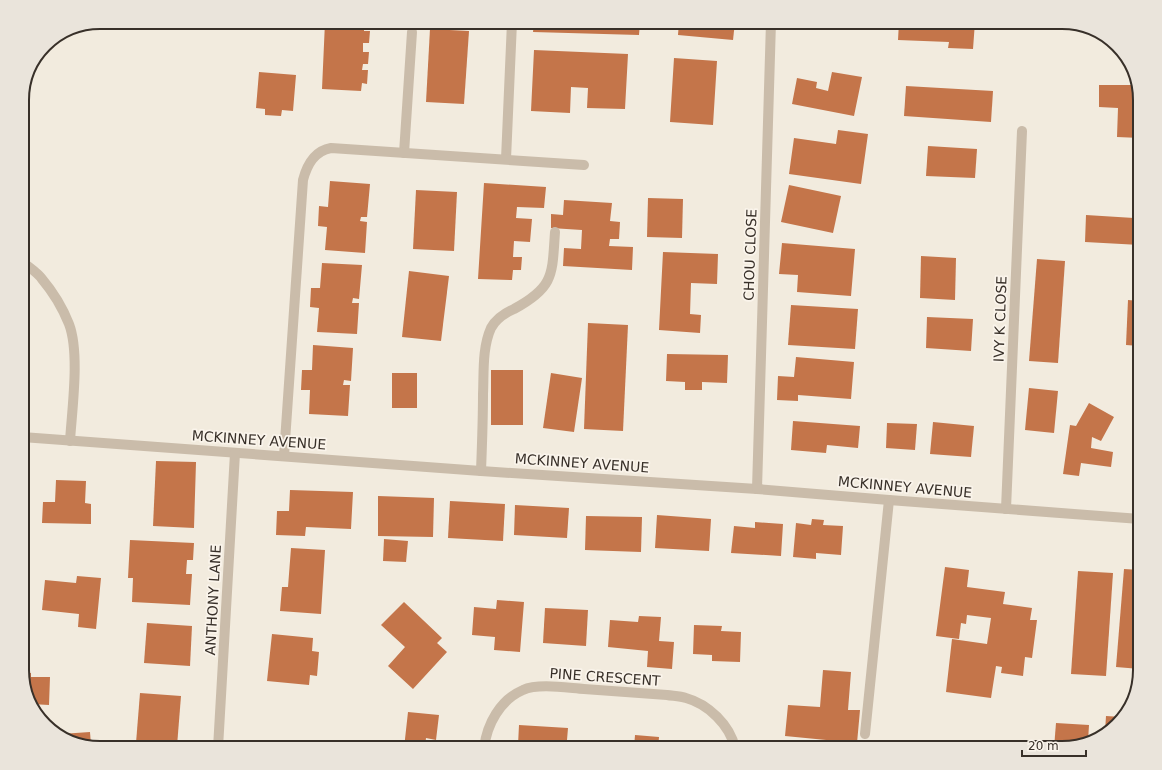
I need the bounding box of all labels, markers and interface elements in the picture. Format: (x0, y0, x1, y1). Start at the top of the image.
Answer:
street label: CHOU CLOSE (740, 209, 760, 301)
street label: IVY K CLOSE (991, 276, 1009, 362)
street label: MCKINNEY AVENUE (191, 427, 327, 453)
street label: MCKINNEY AVENUE (514, 450, 650, 476)
street label: MCKINNEY AVENUE (837, 473, 973, 501)
street label: ANTHONY LANE (202, 544, 224, 656)
street label: PINE CRESCENT (549, 665, 661, 689)
scale bar (1022, 732, 1086, 758)
text: 20 m (1028, 739, 1059, 753)

